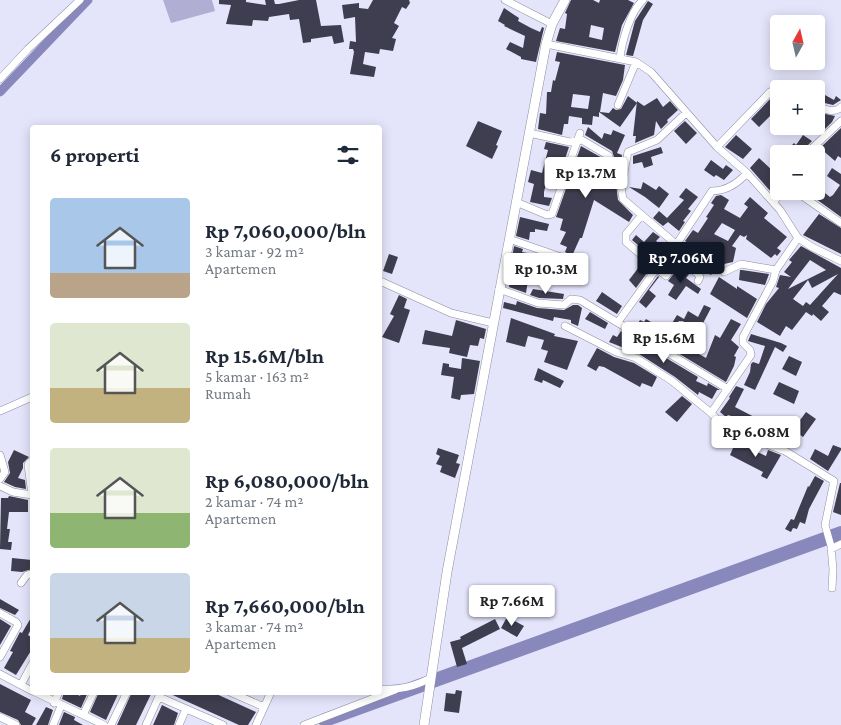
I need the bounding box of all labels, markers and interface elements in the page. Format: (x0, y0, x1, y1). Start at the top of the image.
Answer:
north arrow (770, 15, 825, 70)
map controls (770, 15, 825, 200)
button: + (770, 80, 825, 135)
icon: filters (334, 141, 362, 169)
text: 6 properti (50, 143, 139, 167)
button: − (770, 145, 825, 200)
pin: Rp 13.7M (534, 156, 638, 199)
text: Rp 13.7M (555, 164, 617, 181)
icon: home (90, 218, 150, 278)
text: Rp 7,060,000/bln (205, 219, 366, 243)
pin: Rp 7.06M (629, 242, 733, 284)
text: 3 kamar · 92 m² (205, 243, 304, 260)
text: Rp 7.06M (648, 249, 714, 266)
pin: Rp 10.3M (494, 252, 598, 295)
text: Apartemen (205, 260, 276, 277)
text: Rp 10.3M (514, 260, 578, 277)
pin: Rp 15.6M (612, 322, 716, 364)
text: Rp 15.6M (633, 329, 695, 346)
icon: home (90, 343, 150, 403)
text: Rp 15.6M/bln (205, 344, 324, 368)
text: 5 kamar · 163 m² (205, 368, 309, 385)
text: Rumah (205, 385, 251, 402)
pin: Rp 6.08M (704, 416, 808, 458)
text: Rp 6.08M (722, 423, 790, 440)
icon: home (90, 468, 150, 528)
text: Rp 6,080,000/bln (205, 469, 369, 493)
text: 2 kamar · 74 m² (205, 493, 304, 510)
text: Apartemen (205, 510, 276, 527)
pin: Rp 7.66M (460, 584, 564, 627)
text: Rp 7.66M (480, 592, 544, 609)
icon: home (90, 593, 150, 653)
text: Rp 7,660,000/bln (205, 594, 365, 618)
text: 3 kamar · 74 m² (205, 618, 303, 635)
text: Apartemen (205, 635, 276, 652)

